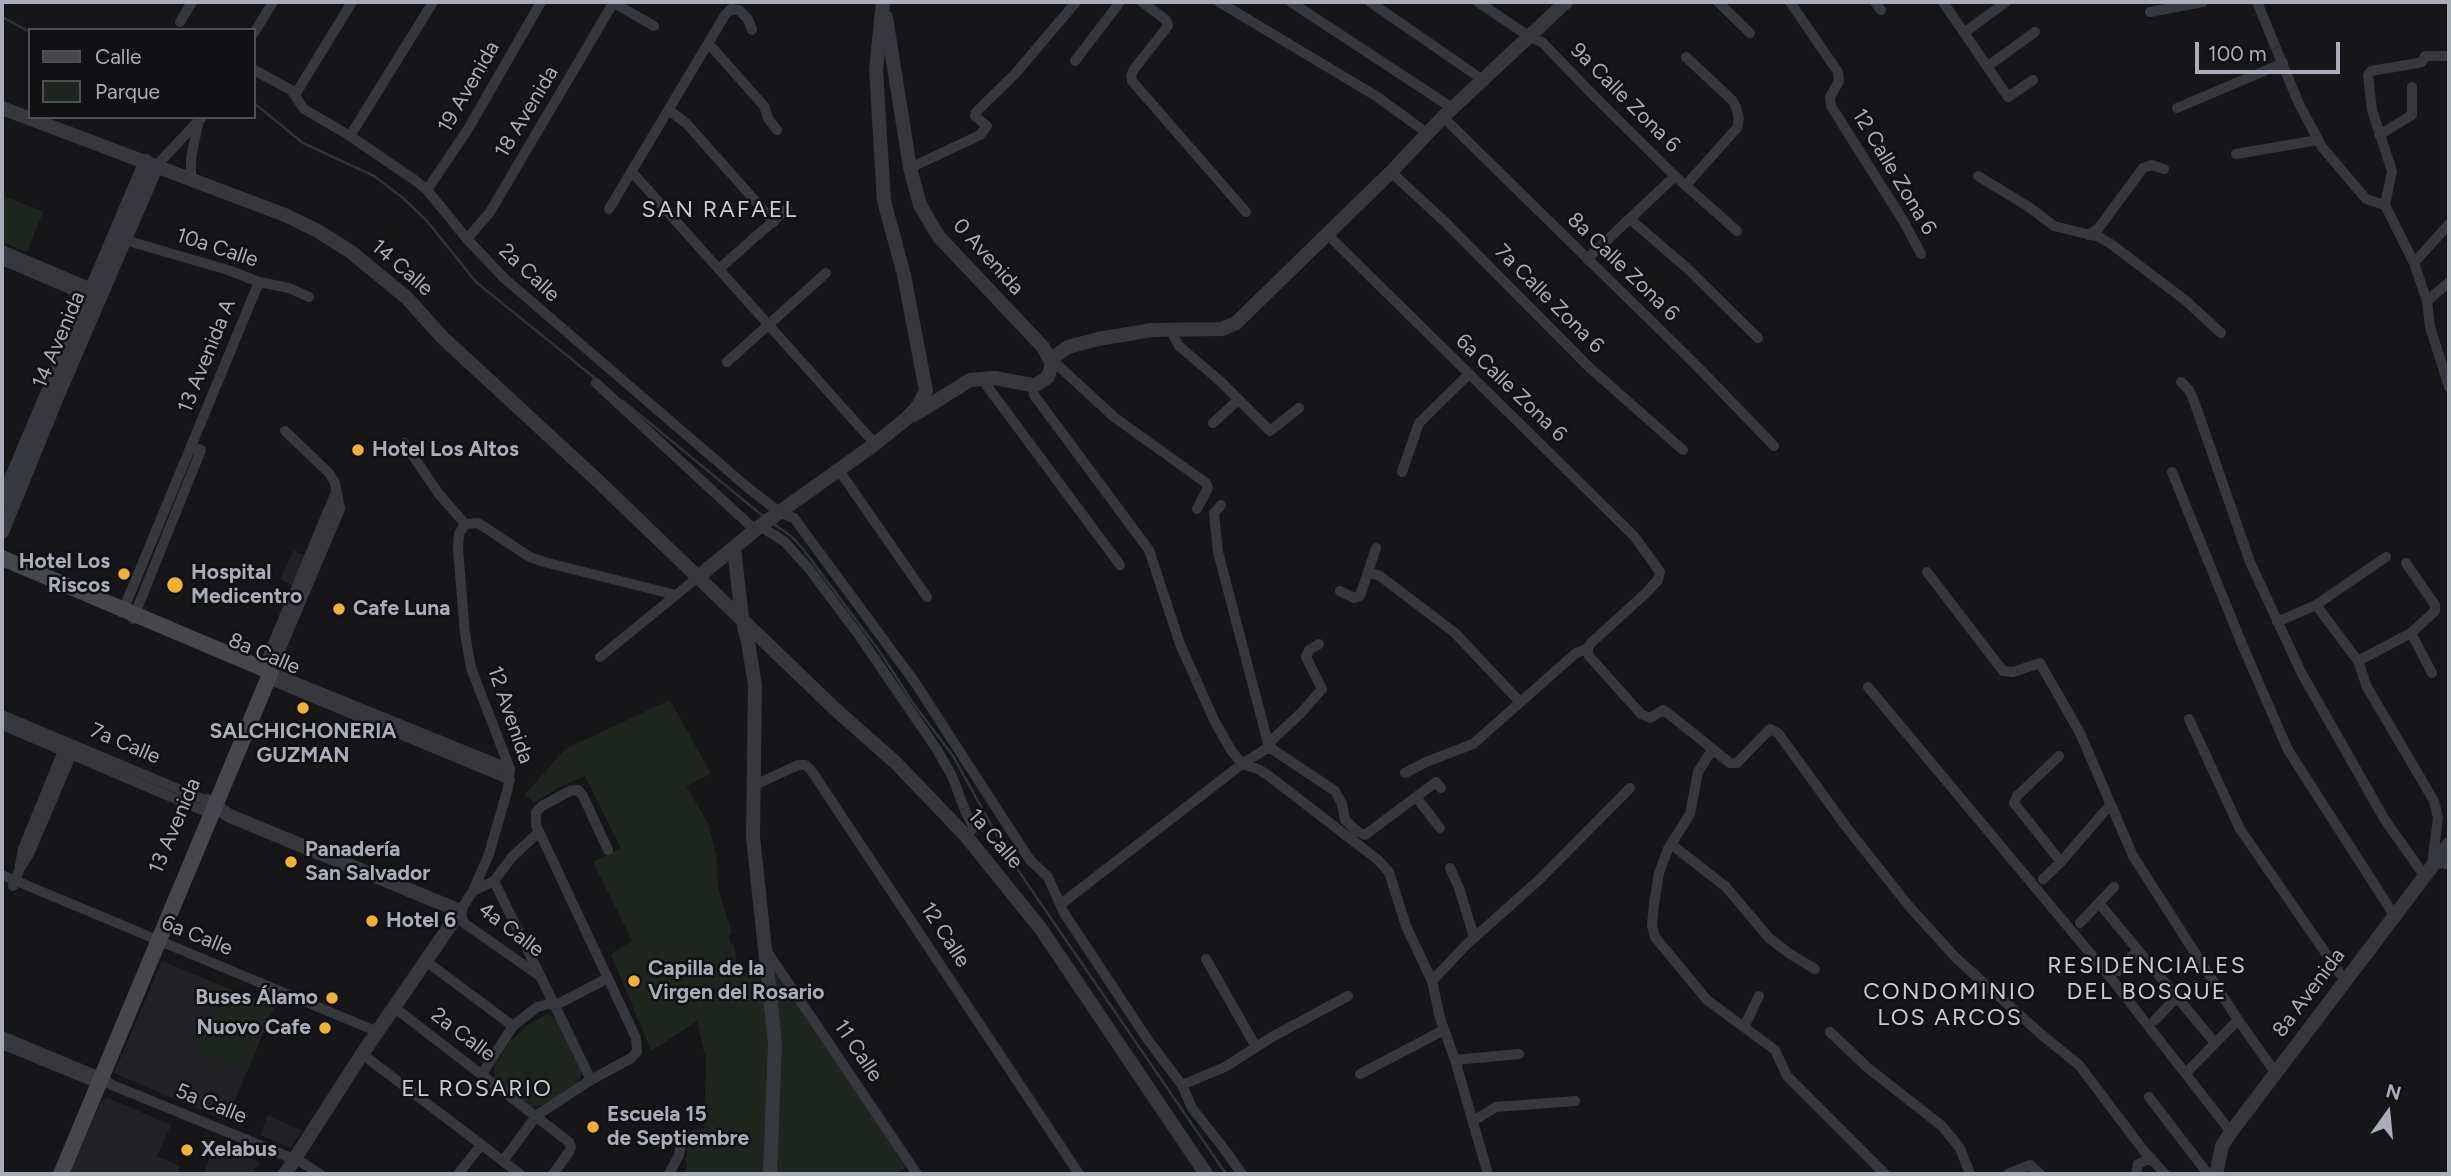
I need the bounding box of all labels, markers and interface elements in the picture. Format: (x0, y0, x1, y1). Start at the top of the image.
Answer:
legend (28, 28, 256, 119)
scale bar (2199, 28, 2344, 72)
street label: 19 Avenida (433, 37, 505, 137)
street label: 9a Calle Zona 6 (1565, 38, 1685, 158)
text: 100 m (2208, 41, 2267, 66)
text: Calle (95, 44, 142, 69)
street label: 18 Avenida (490, 62, 564, 162)
text: Parque (95, 79, 160, 104)
street label: 12 Calle Zona 6 (1847, 104, 1941, 240)
district label: SAN RAFAEL (643, 196, 797, 224)
street label: 8a Calle Zona 6 (1562, 207, 1684, 327)
street label: 0 Avenida (947, 214, 1029, 300)
street label: 10a Calle (173, 223, 261, 273)
street label: 14 Calle (366, 234, 438, 302)
street label: 2a Calle (493, 238, 565, 308)
street label: 7a Calle Zona 6 (1489, 239, 1609, 359)
street label: 14 Avenida (27, 288, 91, 392)
street label: 13 Avenida A (173, 295, 241, 417)
street label: 6a Calle Zona 6 (1450, 329, 1572, 447)
place label: Hotel Los Altos (372, 437, 519, 463)
marker: Hotel Los Altos (350, 442, 366, 458)
place label: Hotel Los Riscos (19, 549, 110, 599)
place label: Hospital Medicentro (191, 560, 302, 610)
marker: Hotel Los Riscos (116, 566, 132, 582)
marker: Hospital Medicentro (165, 575, 185, 595)
place label: Cafe Luna (353, 596, 450, 622)
marker: Cafe Luna (331, 601, 347, 617)
street label: 8a Calle (224, 628, 304, 680)
street label: 12 Avenida (482, 663, 538, 767)
marker: SALCHICHONERIA GUZMAN (295, 700, 311, 716)
street label: 7a Calle (86, 718, 164, 770)
place label: SALCHICHONERIA GUZMAN (210, 719, 396, 769)
street label: 13 Avenida (144, 775, 206, 877)
street label: 1a Calle (962, 804, 1028, 874)
place label: Panadería San Salvador (305, 837, 430, 887)
marker: Panadería San Salvador (283, 854, 299, 870)
street label: 4a Calle (473, 897, 549, 963)
street label: 12 Calle (915, 898, 975, 972)
place label: Hotel 6 (386, 908, 456, 934)
street label: 6a Calle (158, 910, 236, 962)
marker: Hotel 6 (364, 913, 380, 929)
street label: 8a Avenida (2267, 944, 2351, 1042)
district label: RESIDENCIALES DEL BOSQUE (2049, 952, 2245, 1006)
place label: Capilla de la Virgen del Rosario (648, 956, 824, 1006)
marker: Capilla de la Virgen del Rosario (626, 973, 642, 989)
district label: CONDOMINIO LOS ARCOS (1865, 978, 2035, 1032)
place label: Buses Álamo (195, 985, 318, 1011)
marker: Buses Álamo (324, 990, 340, 1006)
street label: 2a Calle (426, 1003, 500, 1067)
place label: Nuovo Cafe (197, 1015, 311, 1041)
street label: 11 Calle (828, 1015, 888, 1087)
marker: Nuovo Cafe (317, 1020, 333, 1036)
district label: EL ROSARIO (402, 1075, 552, 1103)
street label: 5a Calle (172, 1078, 250, 1130)
north arrow (2353, 1078, 2423, 1148)
text: N (2383, 1079, 2404, 1105)
place label: Escuela 15 de Septiembre (607, 1102, 749, 1152)
marker: Escuela 15 de Septiembre (585, 1119, 601, 1135)
place label: Xelabus (201, 1137, 277, 1163)
marker: Xelabus (179, 1142, 195, 1158)

